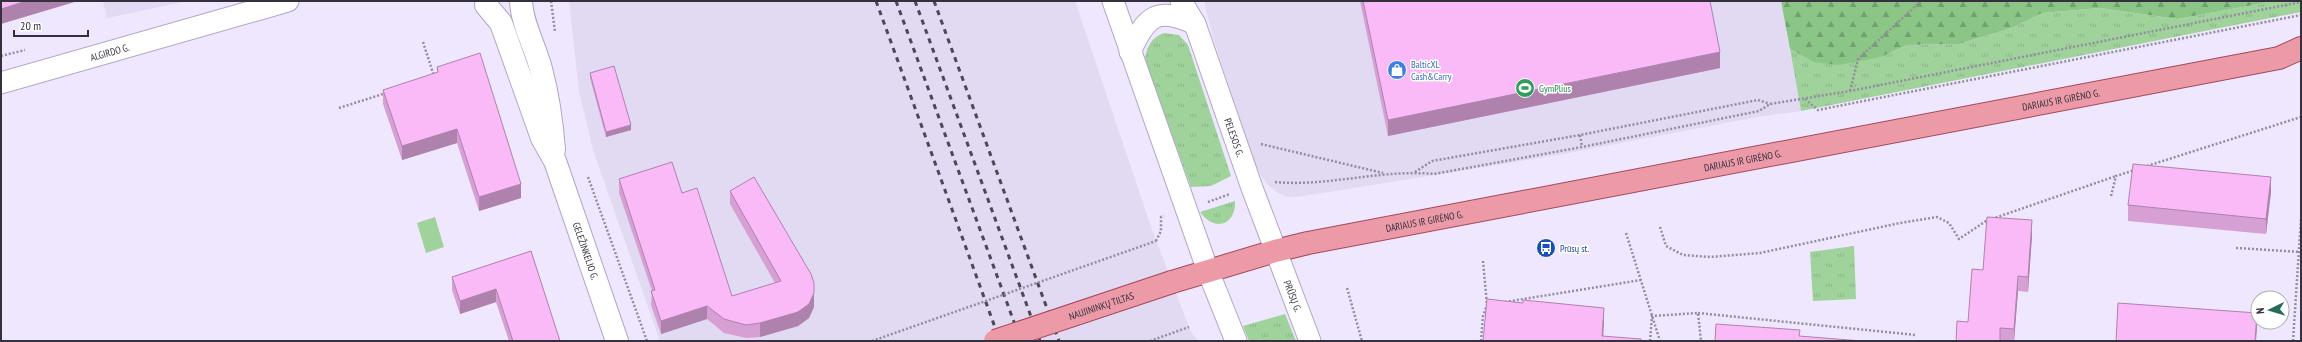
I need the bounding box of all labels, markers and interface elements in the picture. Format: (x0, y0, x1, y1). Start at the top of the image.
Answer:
scale bar (14, 12, 88, 38)
text: 20 m (20, 18, 41, 33)
street label: ALGIRDO G. (89, 41, 131, 64)
place label: BalticXL Cash&Carry (1411, 58, 1452, 83)
shop icon: BalticXL Cash&Carry (1386, 59, 1408, 81)
sports icon: GymPlius (1514, 77, 1536, 99)
place label: GymPlius (1539, 82, 1572, 95)
street label: DARIAUS IR GIRĖNO G. (2021, 86, 2101, 114)
street label: PELESOS G. (1221, 116, 1247, 159)
street label: DARIAUS IR GIRĖNO G. (1703, 147, 1783, 174)
street label: DARIAUS IR GIRĖNO G. (1385, 208, 1465, 235)
street label: GELEŽINKELIO G. (570, 221, 601, 282)
bus stop icon: Prūsų st. (1535, 237, 1557, 259)
place label: Prūsų st. (1560, 242, 1589, 255)
street label: PRŪSŲ G. (1281, 278, 1304, 314)
street label: NAUJININKŲ TILTAS (1067, 289, 1136, 323)
north arrow (2250, 290, 2290, 330)
text: N (2253, 307, 2267, 314)

